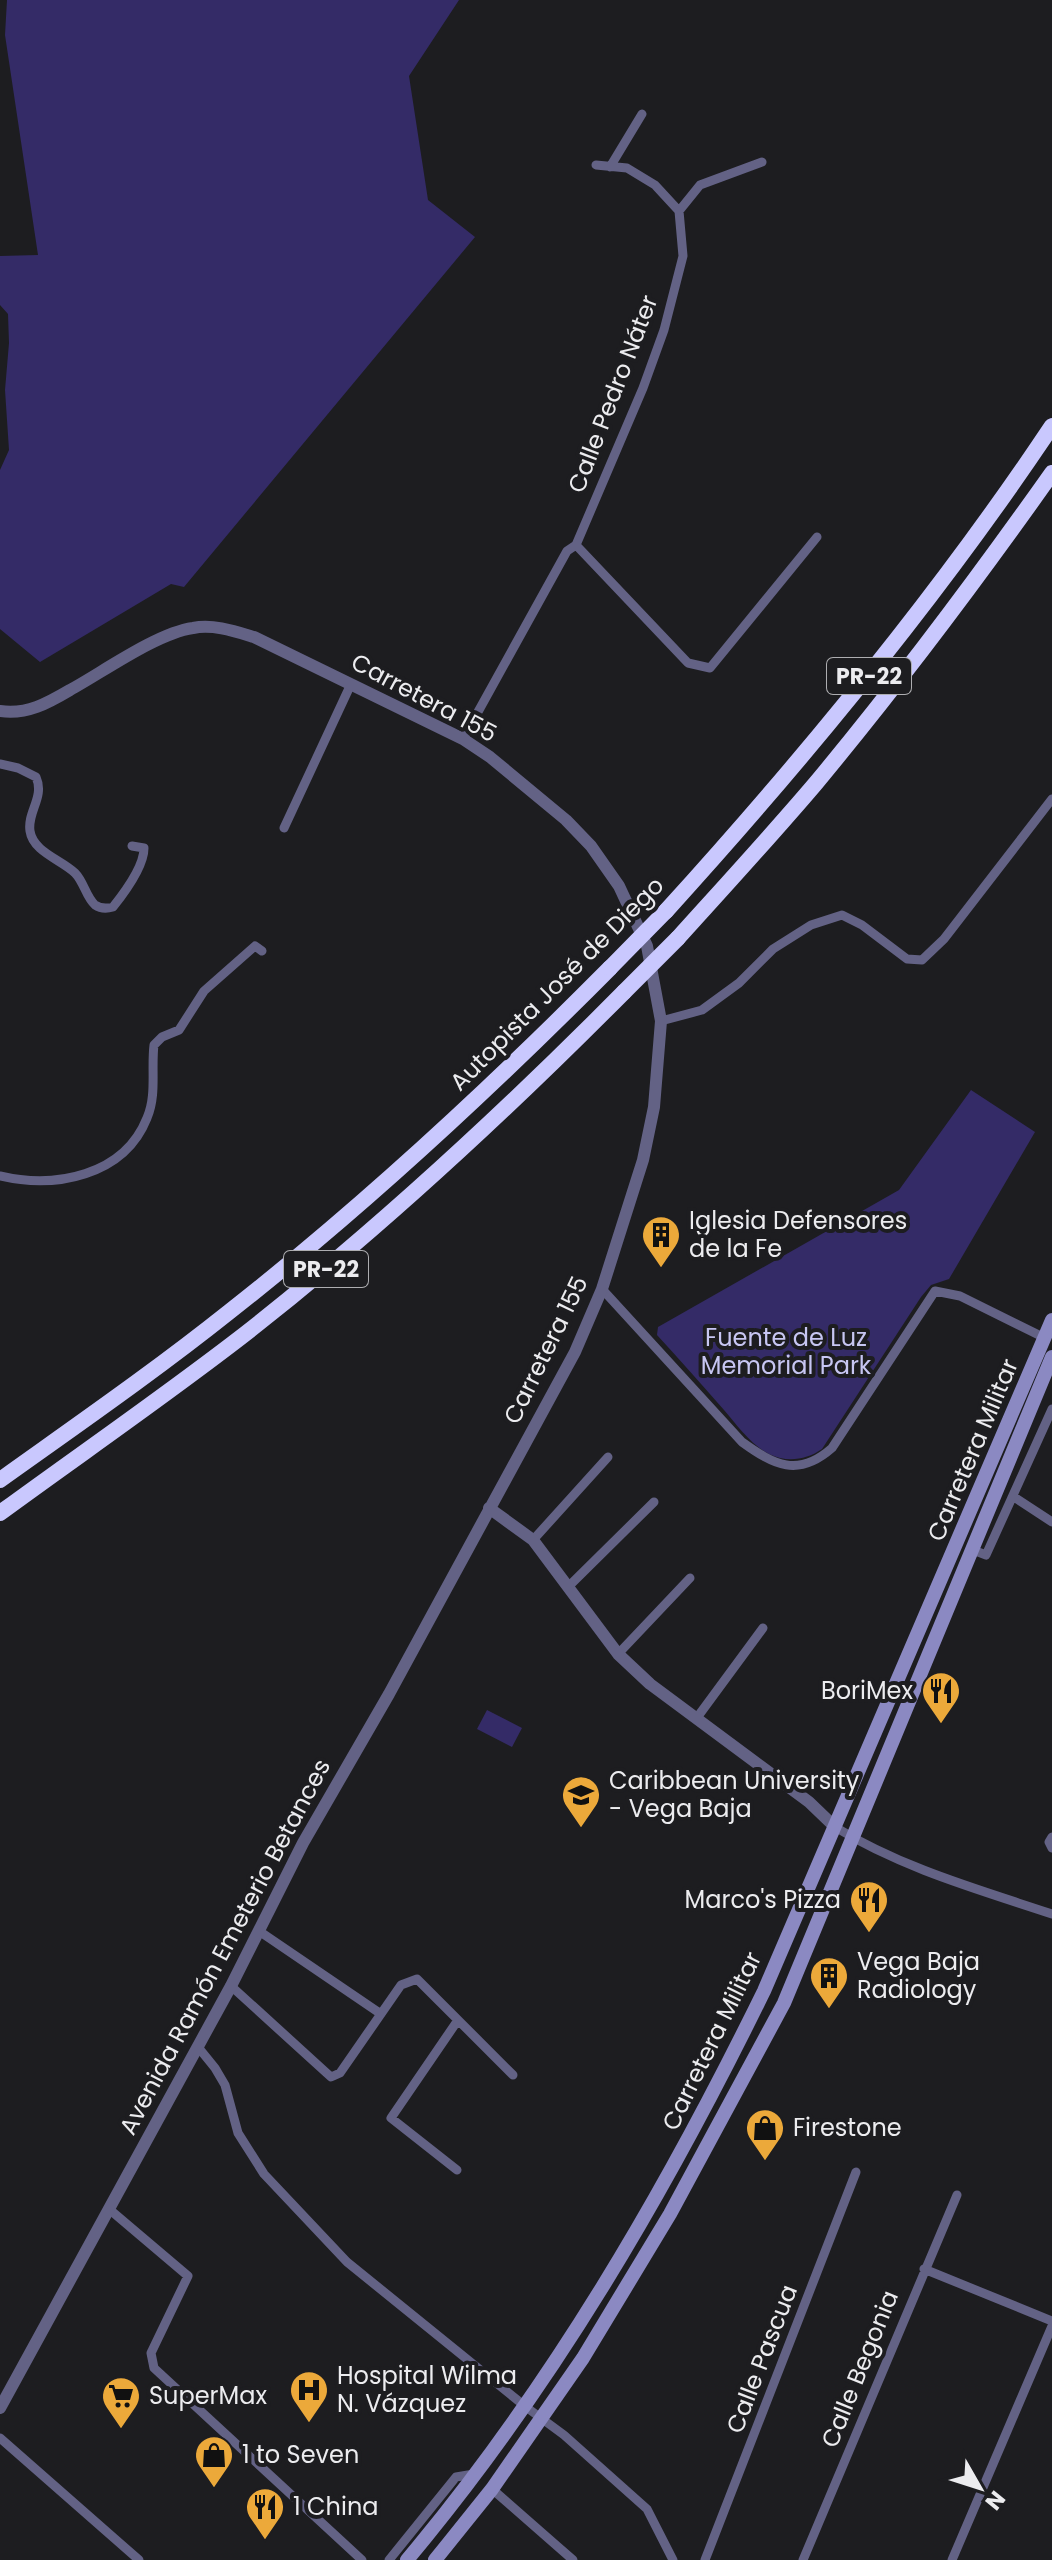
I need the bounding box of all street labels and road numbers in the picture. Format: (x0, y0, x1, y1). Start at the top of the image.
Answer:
street label: Calle Pedro Náter (560, 290, 665, 497)
street label: Carretera 155 (346, 645, 503, 750)
road number: PR-22 (827, 658, 911, 694)
street label: Autopista José de Diego (442, 869, 671, 1098)
road number: PR-22 (284, 1251, 368, 1287)
street label: Carretera 155 (496, 1270, 596, 1429)
street label: Carretera Militar (919, 1354, 1026, 1546)
street label: Avenida Ramón Emeterio Betances (111, 1753, 338, 2141)
street label: Carretera Militar (654, 1946, 769, 2136)
street label: Calle Pascua (718, 2280, 805, 2438)
street label: Calle Begonia (813, 2285, 906, 2452)

